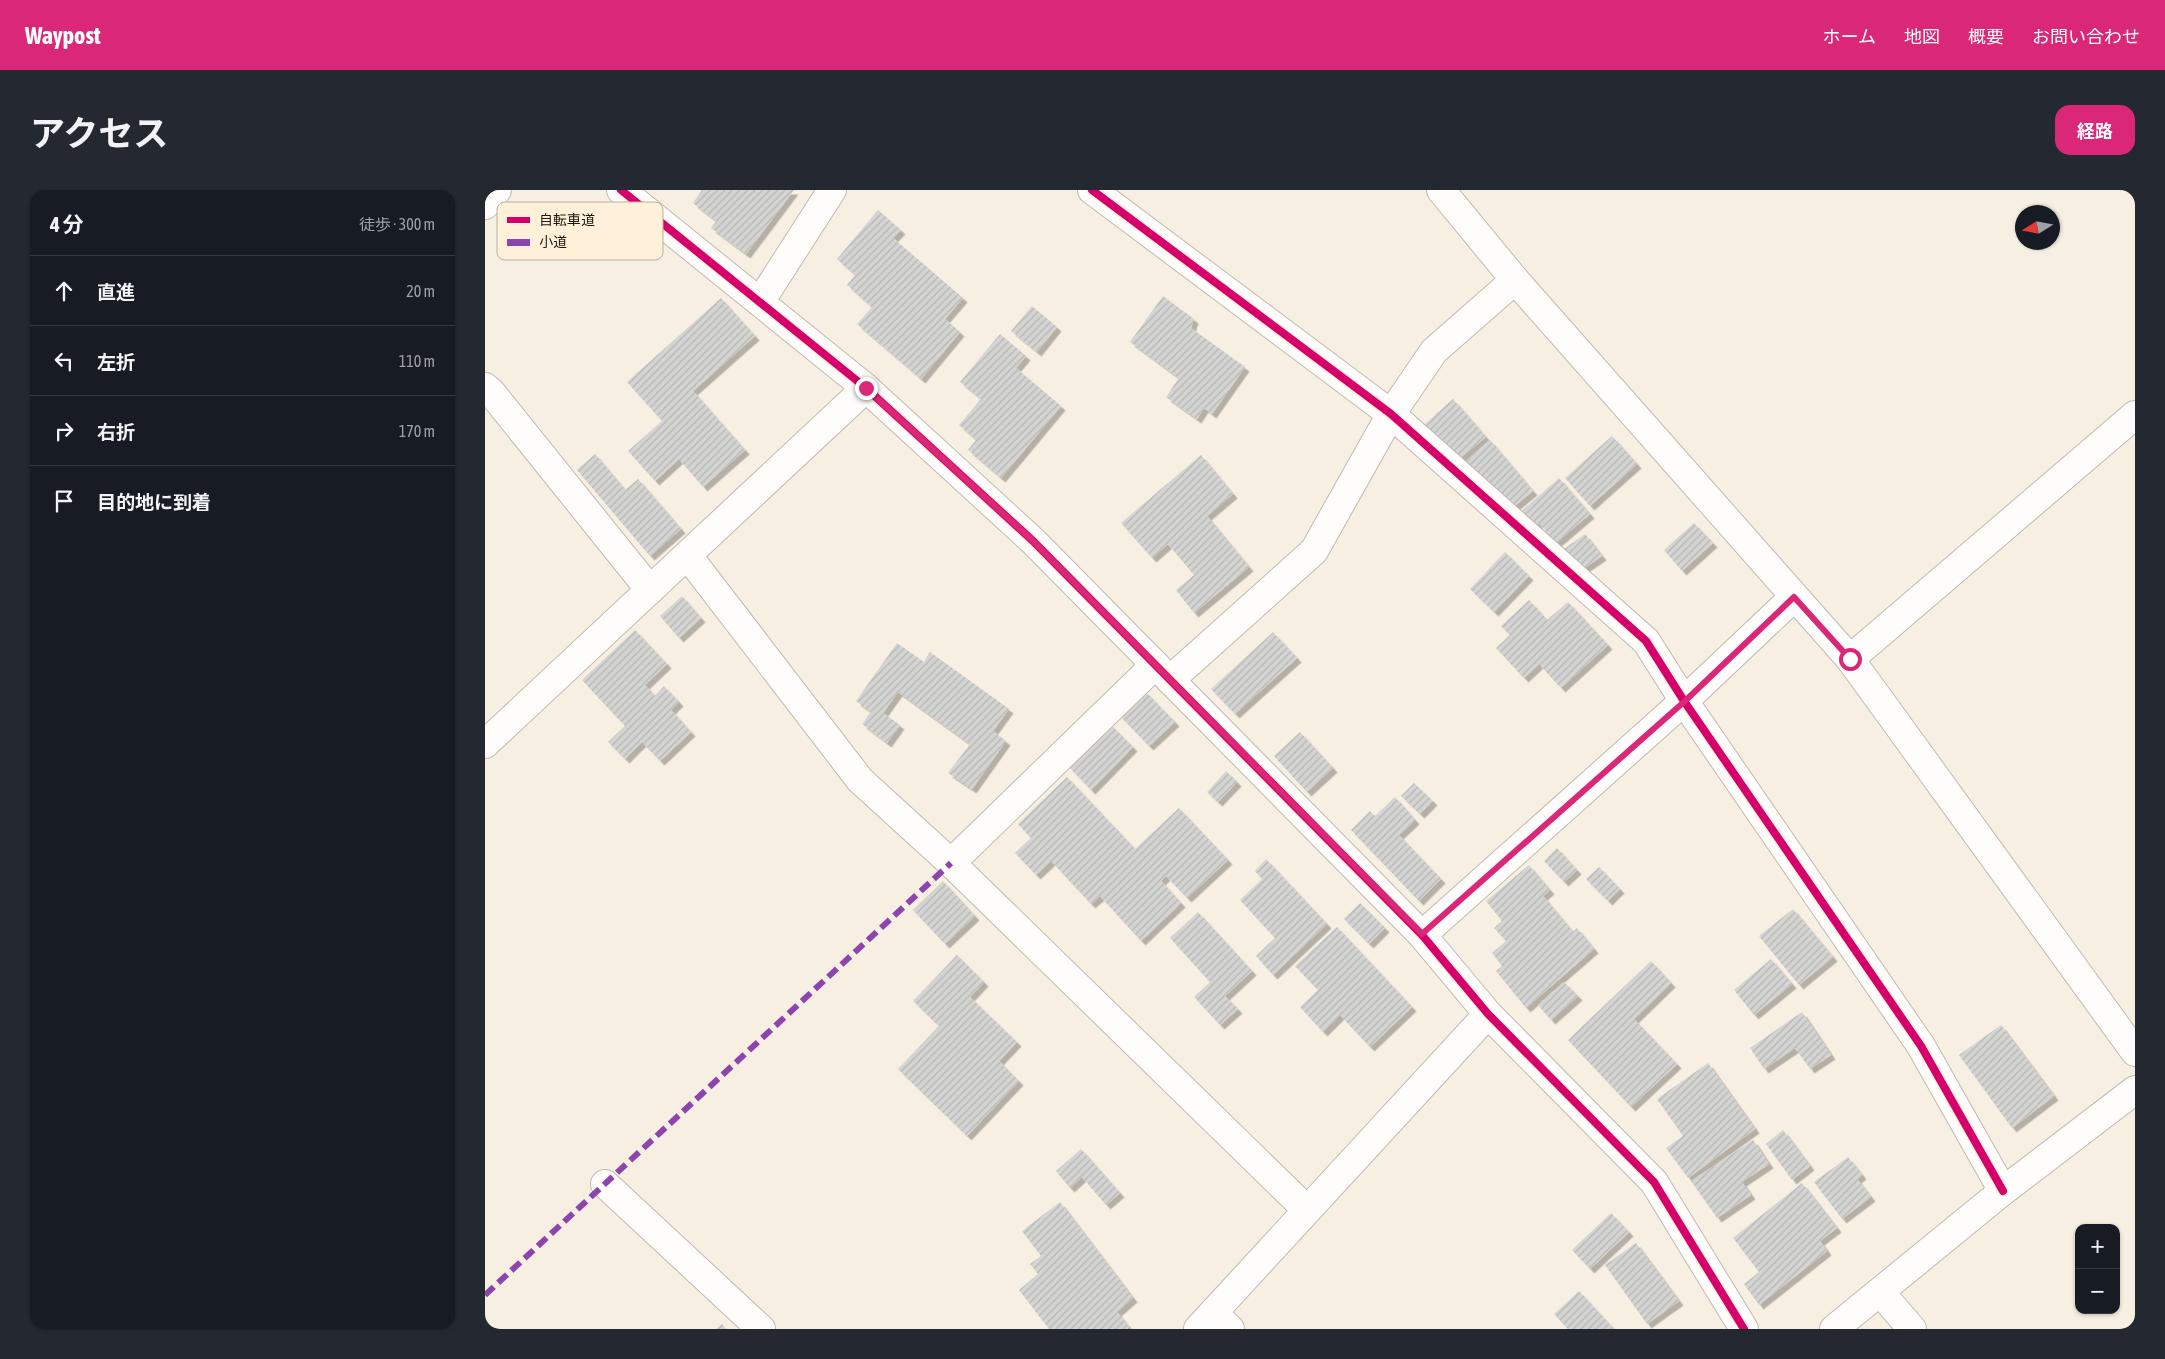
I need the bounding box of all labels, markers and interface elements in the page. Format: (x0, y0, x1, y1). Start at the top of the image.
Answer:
text: Waypost (25, 22, 101, 49)
text: ホーム (1823, 26, 1876, 47)
text: 地図 (1904, 26, 1940, 47)
text: 概要 (1968, 26, 2004, 47)
text: お問い合わせ (2032, 26, 2140, 47)
button: 経路 (2055, 105, 2135, 155)
text: アクセス (30, 113, 168, 153)
legend (497, 202, 663, 260)
north arrow (2015, 205, 2060, 250)
text: 4 分 (50, 212, 84, 236)
text: 自転車道 (539, 212, 595, 228)
text: 徒歩 · 300 m (359, 215, 435, 233)
text: 小道 (539, 234, 567, 250)
icon: ahead (50, 277, 78, 305)
text: 直進 (97, 281, 135, 303)
text: 20 m (406, 282, 435, 300)
icon: left (50, 347, 78, 375)
text: 左折 (97, 351, 135, 373)
text: 110 m (399, 352, 435, 370)
route end (855, 377, 878, 400)
icon: right (50, 417, 78, 445)
text: 右折 (97, 421, 135, 443)
text: 170 m (399, 422, 435, 440)
icon: arrive (50, 487, 78, 515)
text: 目的地に到着 (97, 491, 211, 513)
route start (1839, 648, 1862, 671)
map controls (2075, 1224, 2120, 1314)
button: + (2075, 1224, 2120, 1269)
button: − (2075, 1269, 2120, 1314)

